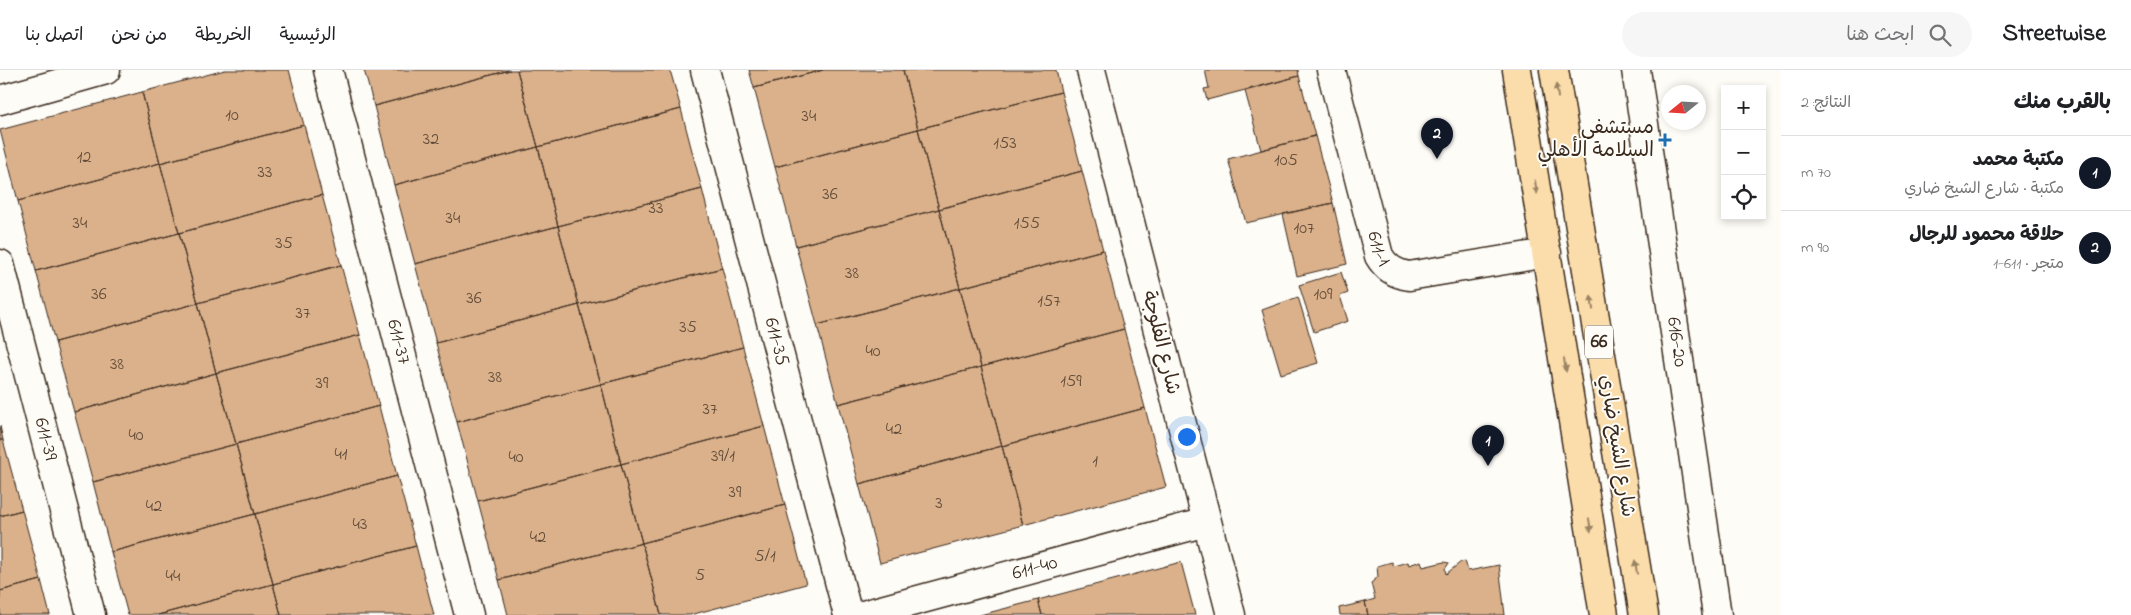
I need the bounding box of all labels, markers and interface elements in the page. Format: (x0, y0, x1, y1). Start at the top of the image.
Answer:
search box (1622, 12, 1972, 57)
text: Streetwise (2002, 17, 2106, 52)
icon: search (1926, 21, 1954, 49)
text: ابحث هنا (1846, 22, 1914, 49)
text: اتصل بنا (25, 23, 83, 49)
text: من نحن (111, 23, 167, 49)
text: الخريطة (195, 23, 251, 49)
text: الرئيسية (279, 23, 336, 49)
one-way arrow (1553, 83, 1561, 99)
north arrow (1661, 85, 1706, 130)
map controls (1721, 85, 1766, 220)
button: + (1721, 85, 1766, 130)
text: بالقرب منك (2014, 88, 2111, 118)
text: النتائج: 2 (1801, 91, 1851, 115)
house number: 10 (225, 103, 239, 129)
house number: 34 (802, 104, 817, 130)
place label: مستشفى السلامة الأهلي (1538, 114, 1654, 167)
pin: 2 (1421, 118, 1453, 159)
house number: 32 (423, 127, 439, 153)
button: − (1721, 130, 1766, 175)
house number: 153 (993, 131, 1017, 157)
marker: مستشفى السلامة الأهلي (1658, 133, 1672, 147)
house number: 12 (77, 145, 91, 171)
text: مكتبة محمد (1972, 147, 2064, 174)
house number: 105 (1274, 148, 1298, 174)
house number: 33 (258, 160, 272, 186)
text: 70 m (1801, 161, 1831, 185)
text: 1 (2092, 161, 2098, 185)
button: locate (1721, 175, 1766, 220)
text: مكتبة · شارع الشيخ ضاري (1904, 177, 2064, 201)
one-way arrow (1533, 180, 1541, 196)
house number: 36 (822, 182, 838, 208)
house number: 33 (649, 196, 663, 222)
house number: 34 (446, 206, 461, 232)
house number: 34 (73, 211, 88, 237)
house number: 155 (1014, 211, 1040, 237)
house number: 107 (1294, 216, 1315, 242)
text: حلاقة محمود للرجال (1909, 222, 2064, 249)
street label: 611-1 (1359, 228, 1397, 274)
house number: 35 (275, 231, 293, 257)
text: 90 m (1801, 236, 1829, 260)
text: 2 (2091, 236, 2099, 260)
text: متجر · 611-1 (1993, 252, 2064, 276)
house number: 38 (845, 261, 859, 287)
house number: 36 (91, 282, 107, 308)
house number: 109 (1314, 282, 1333, 308)
house number: 36 (466, 286, 482, 312)
street label: شارع الفلوجة (1133, 288, 1187, 398)
house number: 157 (1037, 289, 1061, 315)
one-way arrow (1588, 295, 1596, 311)
house number: 37 (296, 301, 311, 327)
house number: 35 (679, 315, 697, 341)
street label: 611-35 (756, 315, 797, 369)
street label: 616-20 (1658, 315, 1695, 369)
street label: 611-37 (379, 316, 418, 368)
road number: 66 (1585, 326, 1613, 358)
house number: 40 (865, 339, 881, 365)
house number: 38 (110, 352, 124, 378)
one-way arrow (1561, 357, 1569, 373)
house number: 38 (488, 365, 502, 391)
house number: 159 (1060, 369, 1082, 395)
house number: 39 (316, 371, 329, 397)
street label: شارع الشيخ ضاري (1590, 373, 1642, 519)
house number: 37 (703, 397, 718, 423)
street label: 611-39 (26, 415, 65, 464)
house number: 42 (886, 417, 902, 443)
house number: 40 (128, 423, 144, 449)
your location (1174, 424, 1200, 450)
pin: 1 (1472, 425, 1504, 466)
house number: 41 (334, 442, 348, 468)
house number: 39/1 (711, 444, 735, 470)
house number: 40 (508, 445, 524, 471)
house number: 1 (1092, 449, 1098, 475)
house number: 39 (729, 480, 742, 506)
house number: 3 (935, 491, 943, 517)
house number: 42 (146, 494, 162, 520)
house number: 43 (353, 512, 367, 538)
one-way arrow (1586, 518, 1594, 534)
house number: 42 (530, 525, 546, 551)
house number: 5/1 (754, 544, 776, 570)
street label: 611-40 (1009, 548, 1061, 588)
one-way arrow (1632, 559, 1640, 575)
house number: 5 (695, 563, 705, 589)
house number: 44 (166, 564, 181, 590)

